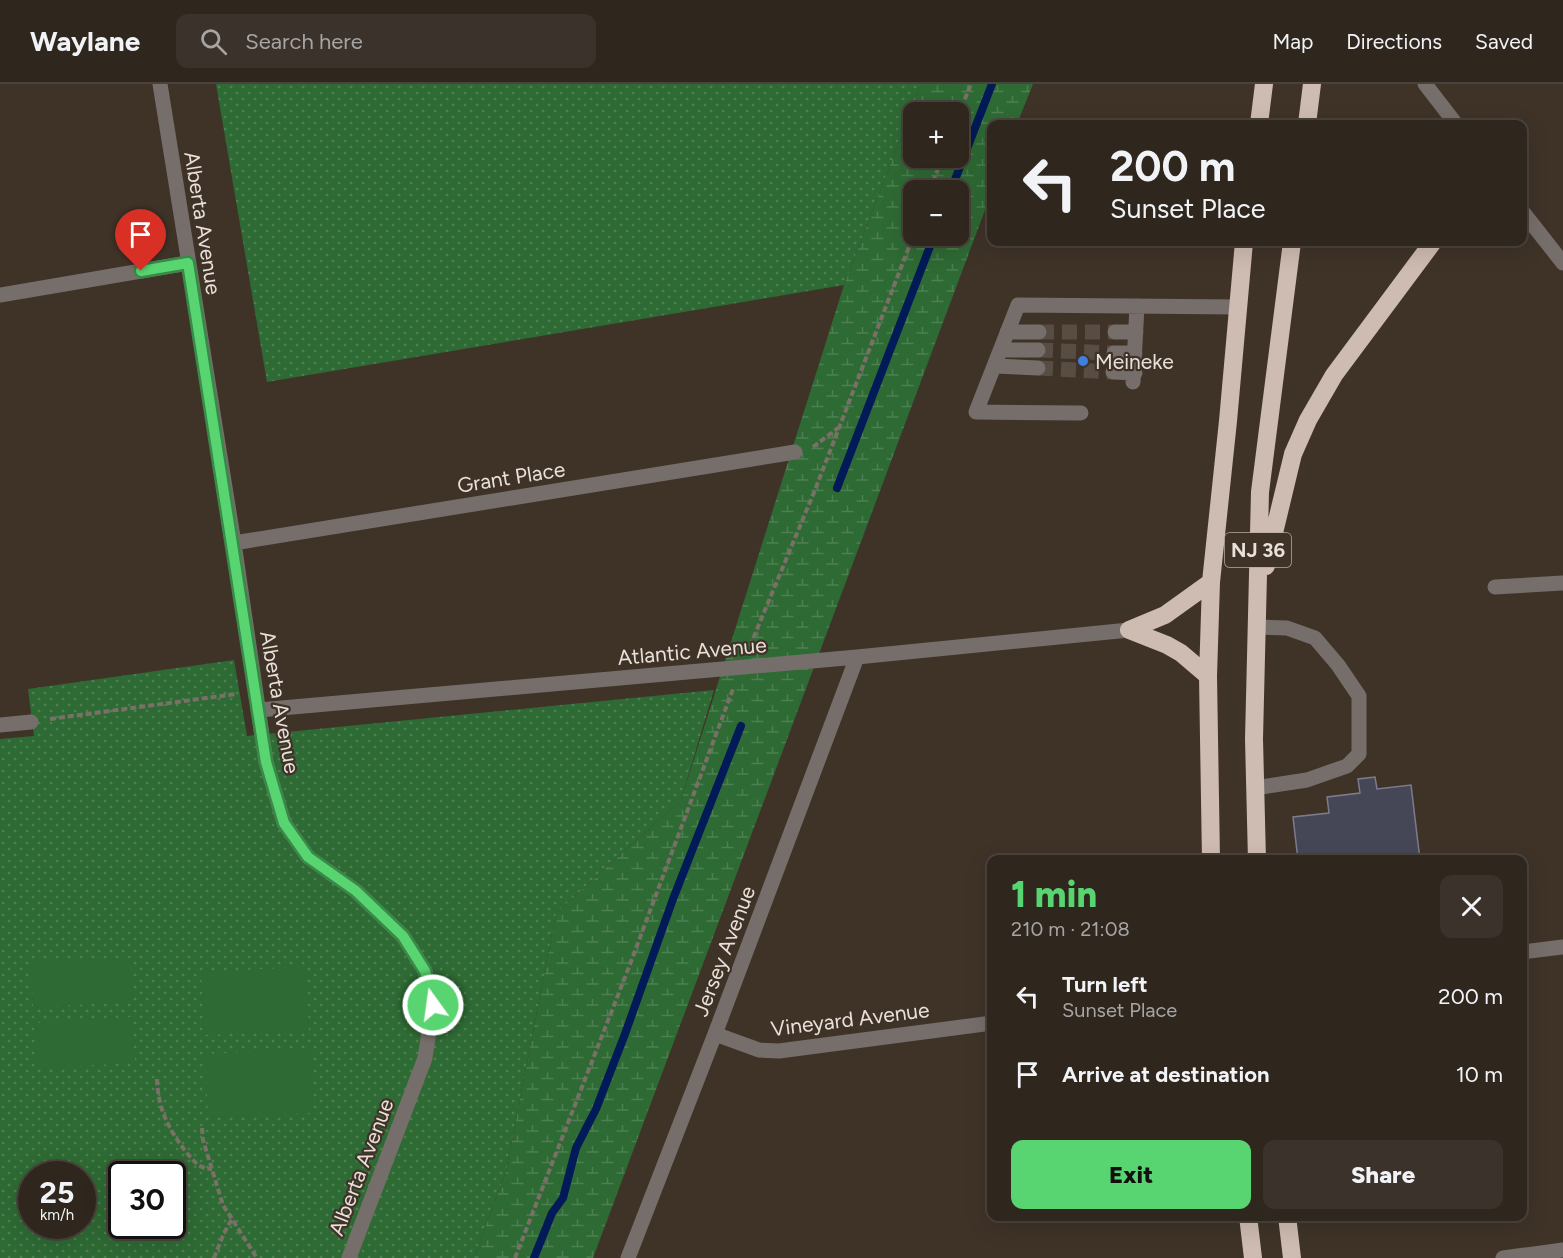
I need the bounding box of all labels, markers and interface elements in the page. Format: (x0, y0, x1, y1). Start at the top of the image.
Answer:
search box (176, 14, 596, 68)
text: Waylane (30, 24, 140, 58)
icon: search (197, 25, 230, 58)
text: Search here (245, 28, 363, 55)
text: Map (1272, 29, 1313, 54)
text: Directions (1346, 29, 1442, 54)
text: Saved (1475, 29, 1533, 54)
map controls (903, 102, 969, 246)
button: + (903, 102, 969, 168)
text: 200 m (1110, 141, 1235, 192)
icon: left (1011, 144, 1089, 222)
street label: Alberta Avenue (179, 150, 227, 296)
button: − (903, 180, 969, 246)
text: Sunset Place (1110, 192, 1266, 225)
pin (115, 209, 166, 271)
icon: arrive (124, 218, 157, 251)
place label: Meineke (1095, 349, 1174, 374)
marker: Meineke (1076, 354, 1090, 368)
street label: Grant Place (455, 456, 567, 498)
road number: NJ 36 (1225, 533, 1291, 567)
street label: Alberta Avenue (255, 629, 305, 775)
street label: Atlantic Avenue (616, 632, 768, 670)
text: 1 min (1011, 873, 1097, 916)
button: close (1440, 875, 1503, 938)
street label: Jersey Avenue (688, 882, 760, 1020)
text: 210 m · 21:08 (1011, 917, 1130, 941)
text: Turn left (1062, 971, 1148, 998)
position arrow (401, 973, 465, 1037)
icon: left (1011, 980, 1044, 1013)
text: 200 m (1438, 983, 1503, 1010)
street label: Vineyard Avenue (769, 997, 931, 1041)
text: Sunset Place (1062, 998, 1177, 1022)
icon: arrive (1011, 1058, 1044, 1091)
text: Arrive at destination (1062, 1061, 1270, 1088)
text: 10 m (1456, 1061, 1503, 1088)
street label: Alberta Avenue (323, 1095, 399, 1239)
button: Exit (1011, 1140, 1251, 1209)
button: Share (1263, 1140, 1503, 1209)
speed limit sign: 30 (108, 1161, 186, 1239)
text: 25 (40, 1174, 74, 1211)
text: km/h (40, 1206, 74, 1224)

